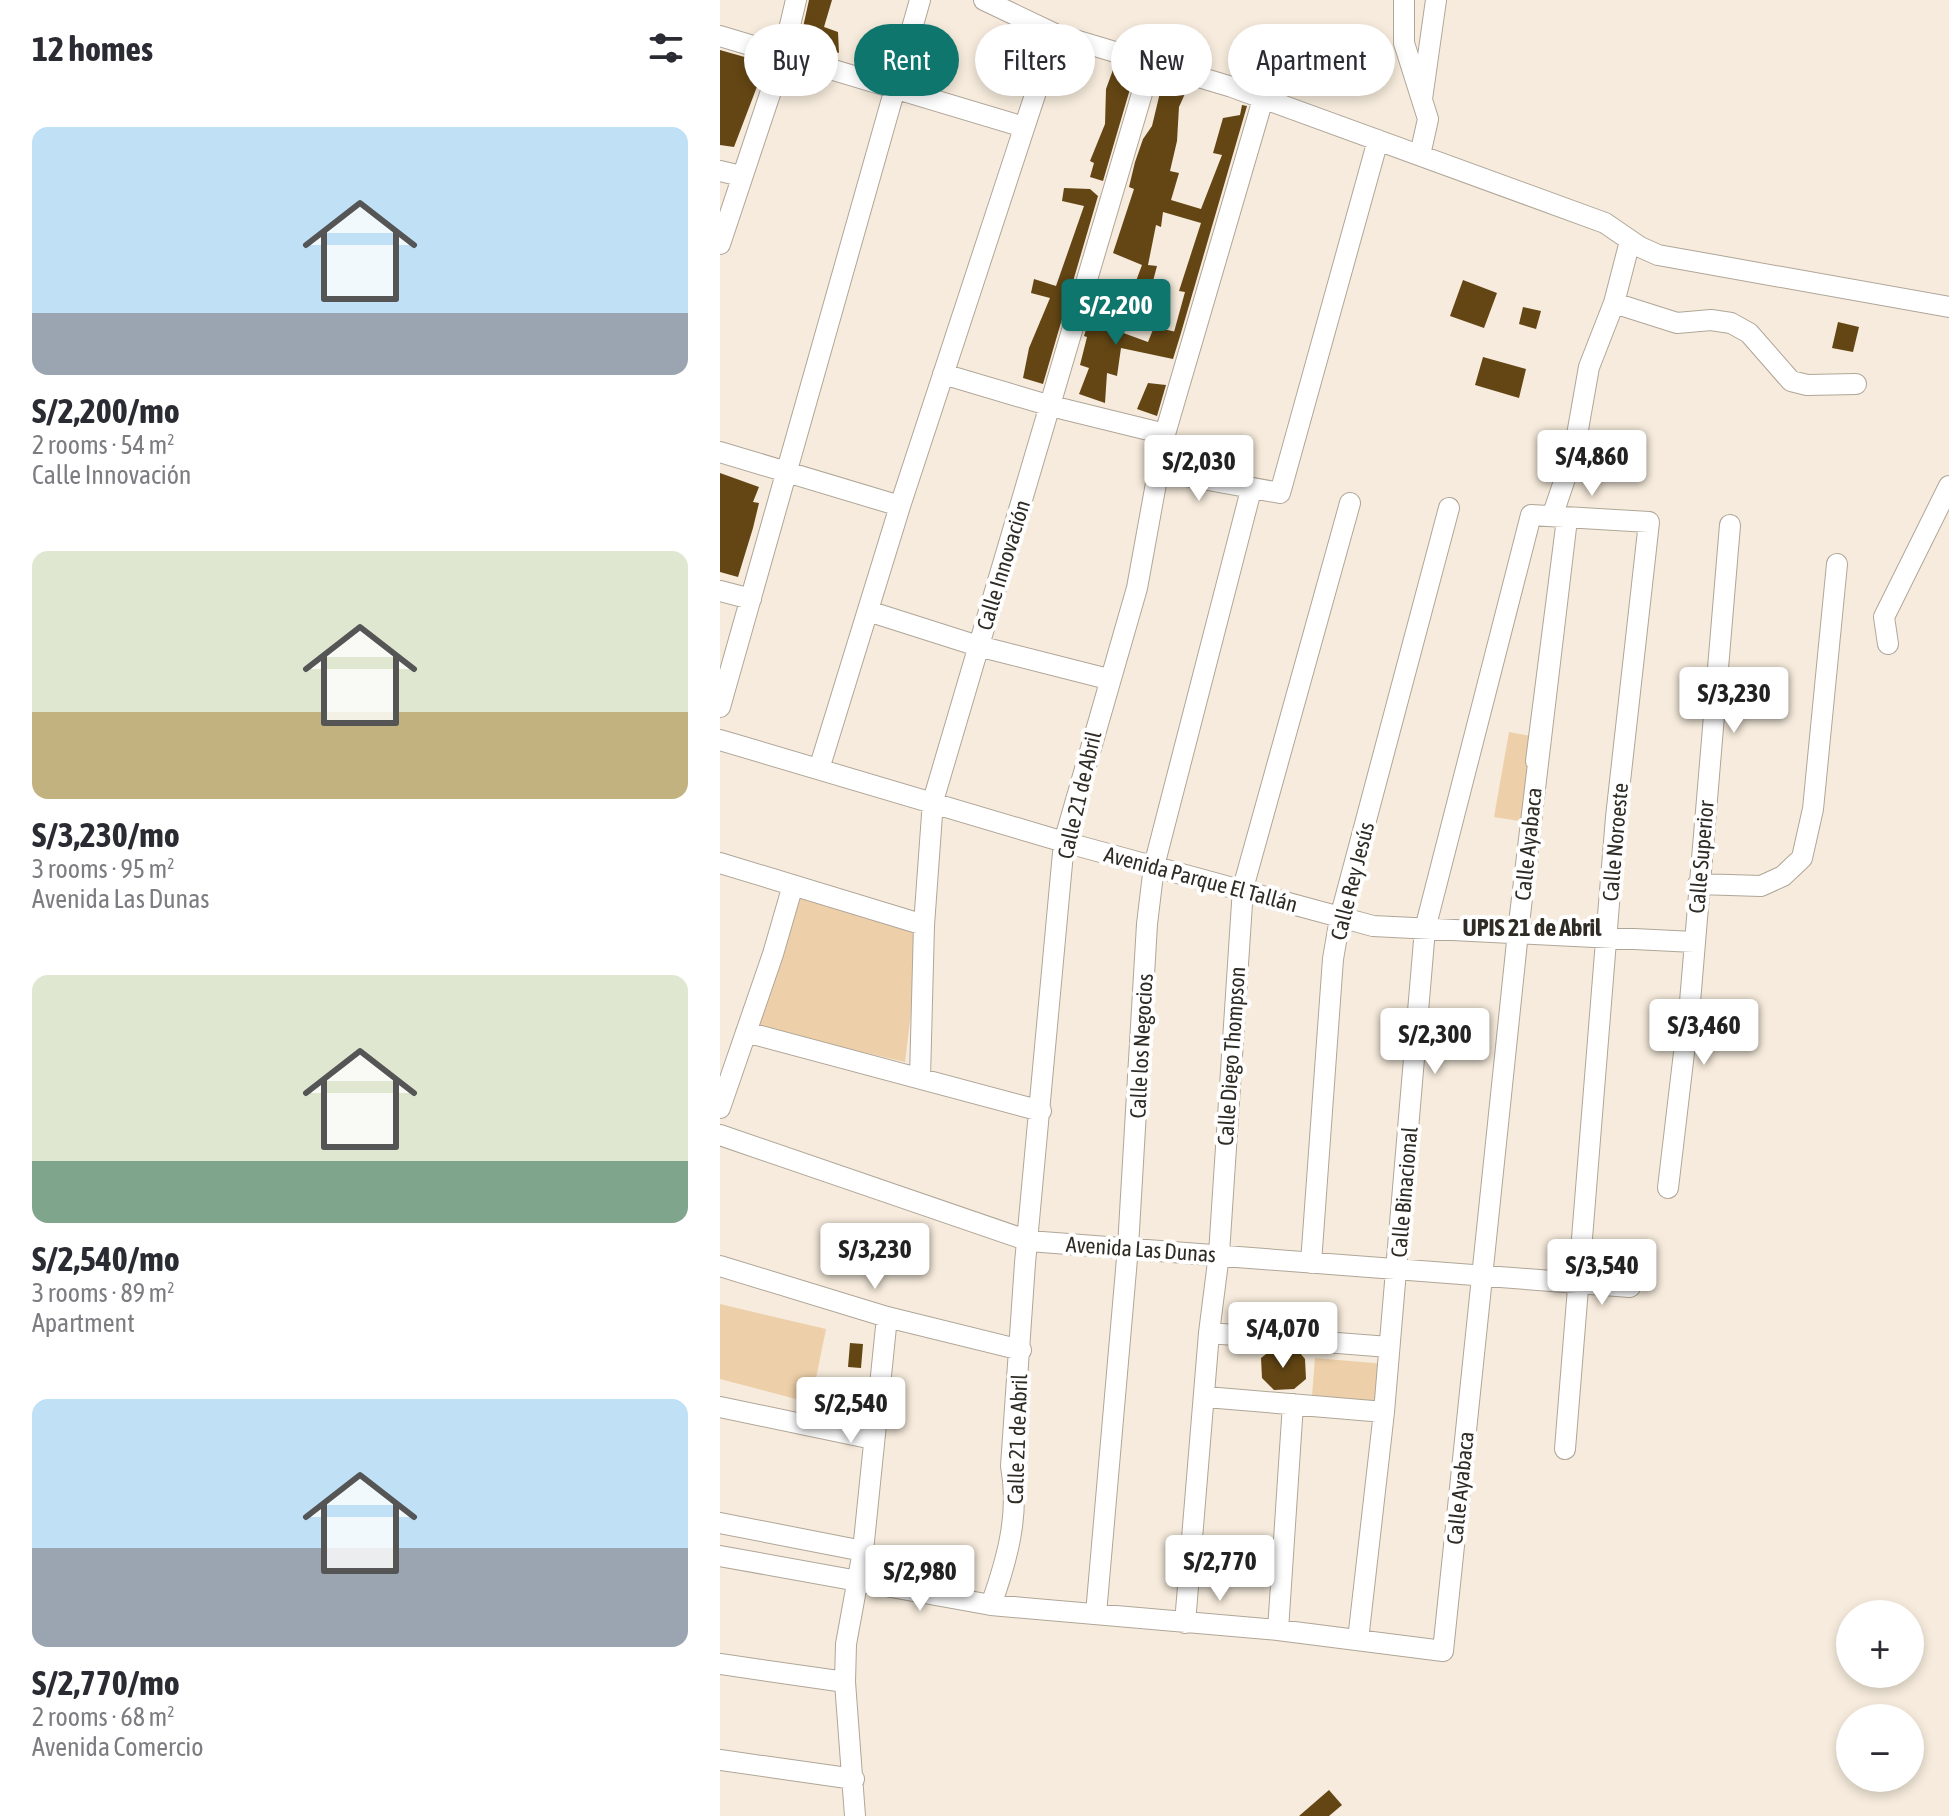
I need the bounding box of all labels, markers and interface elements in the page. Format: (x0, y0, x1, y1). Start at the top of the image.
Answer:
chip: Buy (744, 24, 838, 96)
chip: Rent (854, 24, 959, 96)
chip: Filters (975, 24, 1095, 96)
chip: New (1111, 24, 1212, 96)
chip: Apartment (1228, 24, 1395, 96)
icon: filters (644, 26, 688, 70)
text: 12 homes (32, 29, 153, 68)
icon: home (288, 179, 432, 323)
pin: S/2,200 (1042, 279, 1190, 347)
text: S/2,200 (1079, 290, 1153, 320)
text: S/2,200/mo (32, 391, 180, 430)
text: 2 rooms · 54 m² (32, 430, 174, 460)
pin: S/4,860 (1518, 430, 1666, 498)
pin: S/2,030 (1125, 435, 1273, 503)
text: S/4,860 (1555, 441, 1629, 471)
text: S/2,030 (1162, 446, 1236, 476)
text: Calle Innovación (32, 460, 191, 490)
street label: Calle Innovación (971, 497, 1035, 633)
icon: home (288, 603, 432, 747)
pin: S/3,230 (1660, 667, 1808, 735)
text: S/3,230 (1697, 678, 1771, 708)
street label: Calle 21 de Abril (1052, 728, 1106, 861)
street label: Calle Noroeste (1597, 782, 1633, 902)
street label: Calle Ayabaca (1509, 786, 1547, 902)
street label: Calle Superior (1683, 799, 1719, 915)
text: S/3,230/mo (32, 815, 180, 854)
street label: Calle Rey Jesús (1325, 819, 1379, 943)
street label: Avenida Parque El Tallán (1101, 841, 1301, 917)
text: 3 rooms · 95 m² (32, 854, 174, 884)
text: Avenida Las Dunas (32, 884, 209, 914)
district label: UPIS 21 de Abril (1463, 914, 1602, 941)
street label: Calle Diego Thompson (1212, 966, 1250, 1146)
street label: Calle los Negocios (1124, 973, 1158, 1119)
pin: S/3,460 (1630, 999, 1778, 1067)
pin: S/2,300 (1361, 1008, 1509, 1076)
text: S/3,460 (1667, 1010, 1741, 1040)
text: S/2,300 (1398, 1019, 1472, 1049)
icon: home (288, 1027, 432, 1171)
street label: Calle Binacional (1385, 1125, 1423, 1259)
pin: S/3,230 (801, 1223, 949, 1291)
street label: Avenida Las Dunas (1065, 1231, 1217, 1267)
text: S/3,230 (838, 1234, 912, 1264)
text: S/2,540/mo (32, 1239, 180, 1278)
pin: S/3,540 (1528, 1239, 1676, 1307)
text: S/3,540 (1565, 1250, 1639, 1280)
text: 3 rooms · 89 m² (32, 1278, 174, 1308)
pin: S/4,070 (1209, 1302, 1357, 1370)
text: Apartment (32, 1308, 135, 1338)
text: S/4,070 (1246, 1313, 1320, 1343)
street label: Calle 21 de Abril (1002, 1373, 1032, 1505)
pin: S/2,540 (777, 1377, 925, 1445)
text: S/2,540 (814, 1388, 888, 1418)
street label: Calle Ayabaca (1441, 1430, 1479, 1546)
icon: home (288, 1451, 432, 1595)
pin: S/2,770 (1146, 1535, 1294, 1603)
pin: S/2,980 (846, 1545, 994, 1613)
text: S/2,770 (1183, 1546, 1257, 1576)
text: S/2,980 (883, 1556, 957, 1586)
map controls (1836, 1600, 1924, 1792)
button: + (1836, 1600, 1924, 1688)
text: S/2,770/mo (32, 1663, 180, 1702)
text: 2 rooms · 68 m² (32, 1702, 174, 1732)
button: − (1836, 1704, 1924, 1792)
text: Avenida Comercio (32, 1732, 204, 1762)

